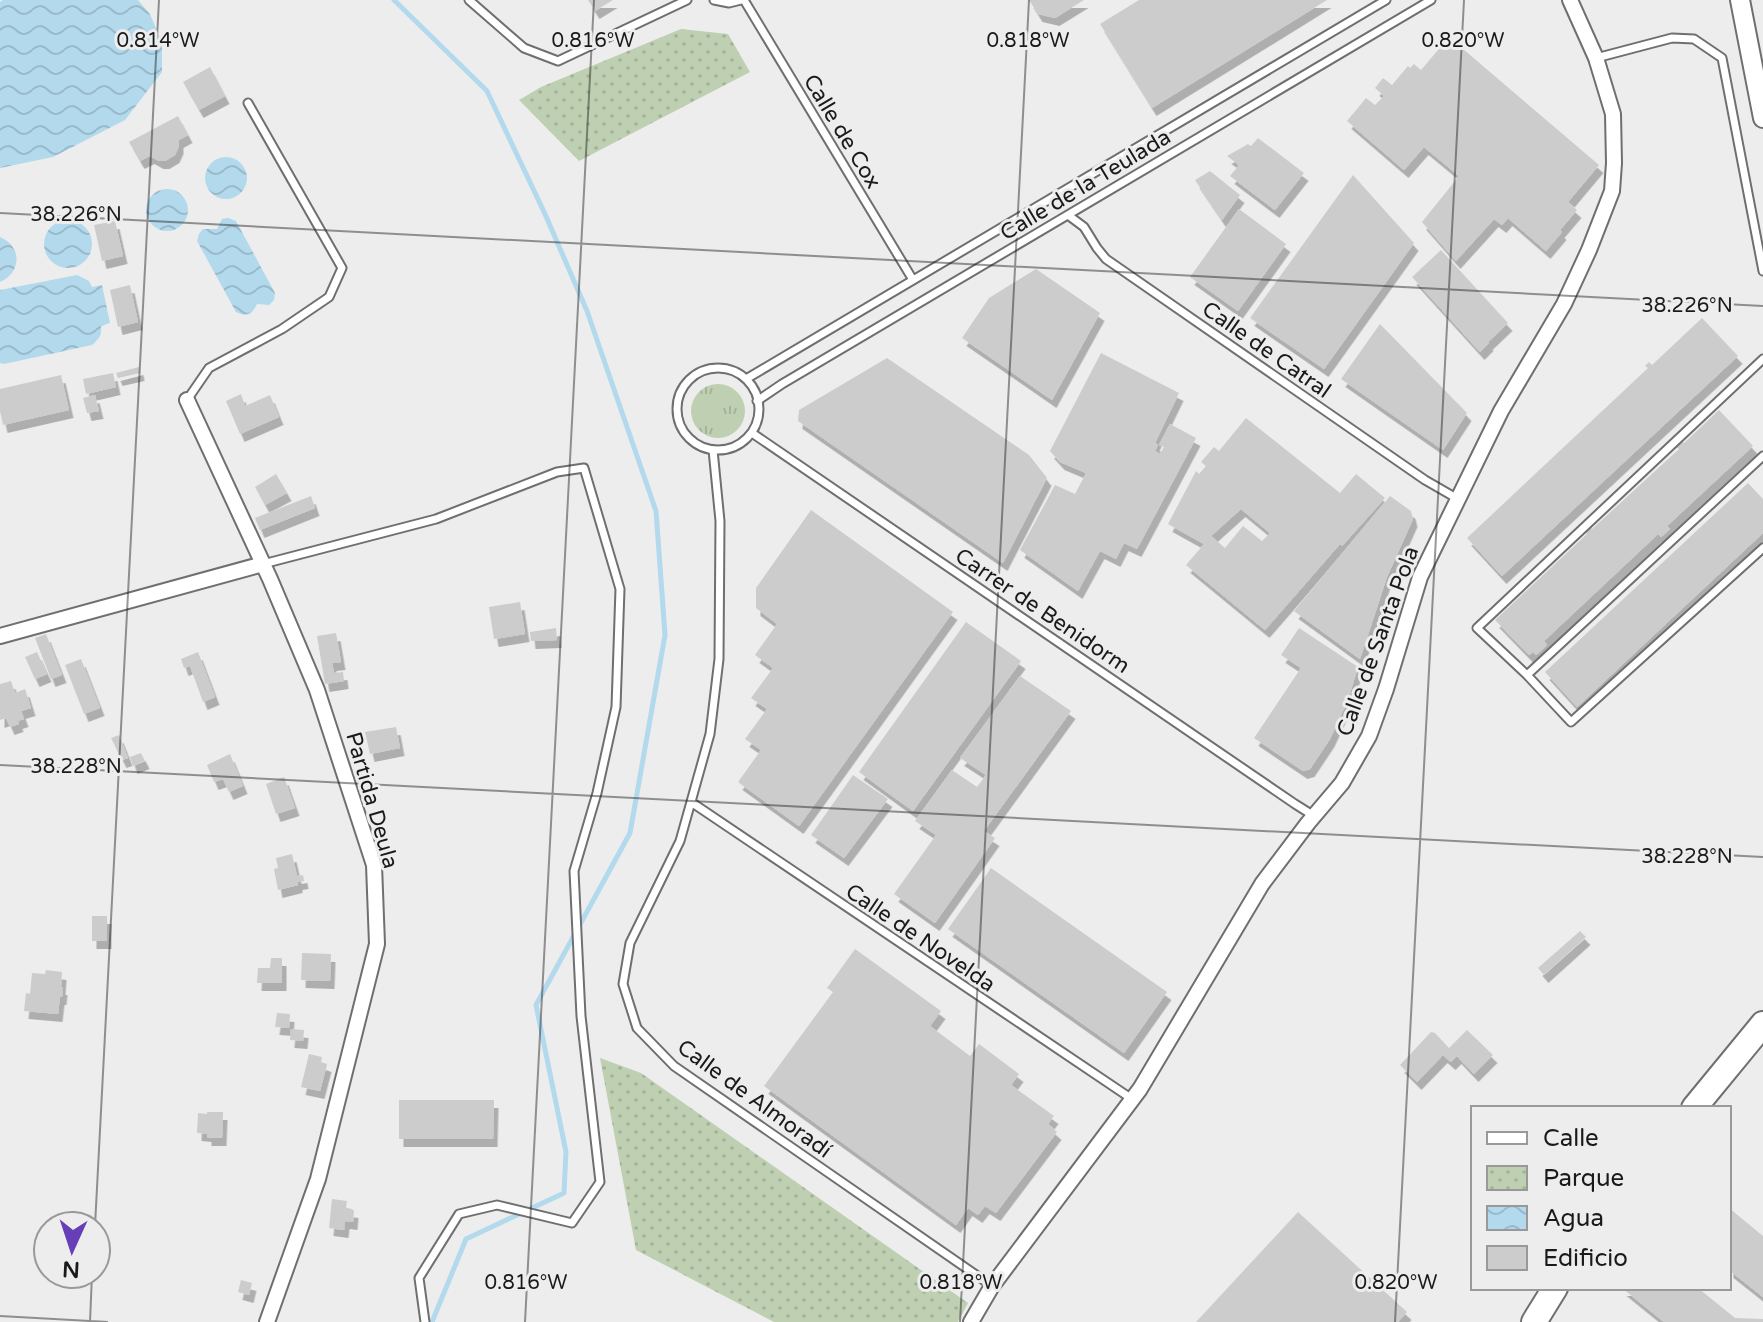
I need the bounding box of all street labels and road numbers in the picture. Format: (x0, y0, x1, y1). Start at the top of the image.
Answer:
street label: Calle de Cox (798, 70, 886, 193)
street label: Calle de la Teulada (996, 124, 1175, 246)
street label: Calle de Catral (1197, 296, 1336, 404)
street label: Carrer de Benidorm (950, 543, 1135, 679)
street label: Calle de Santa Pola (1332, 543, 1424, 740)
street label: Partida Deula (340, 729, 404, 871)
street label: Calle de Novelda (841, 878, 1000, 998)
street label: Calle de Almoradí (672, 1034, 837, 1163)

